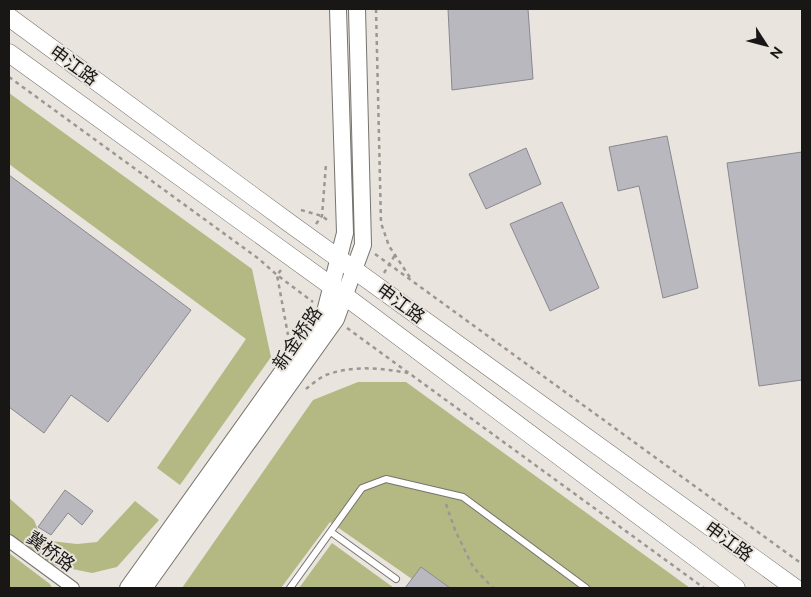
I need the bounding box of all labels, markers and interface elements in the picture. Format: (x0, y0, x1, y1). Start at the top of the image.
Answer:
north arrow (741, 20, 791, 70)
street label: 申江路 (46, 41, 102, 89)
text: N (767, 44, 786, 62)
street label: 申江路 (373, 279, 429, 327)
street label: 新金桥路 (268, 302, 326, 374)
street label: 申江路 (701, 517, 757, 565)
street label: 冀桥路 (23, 527, 79, 575)

